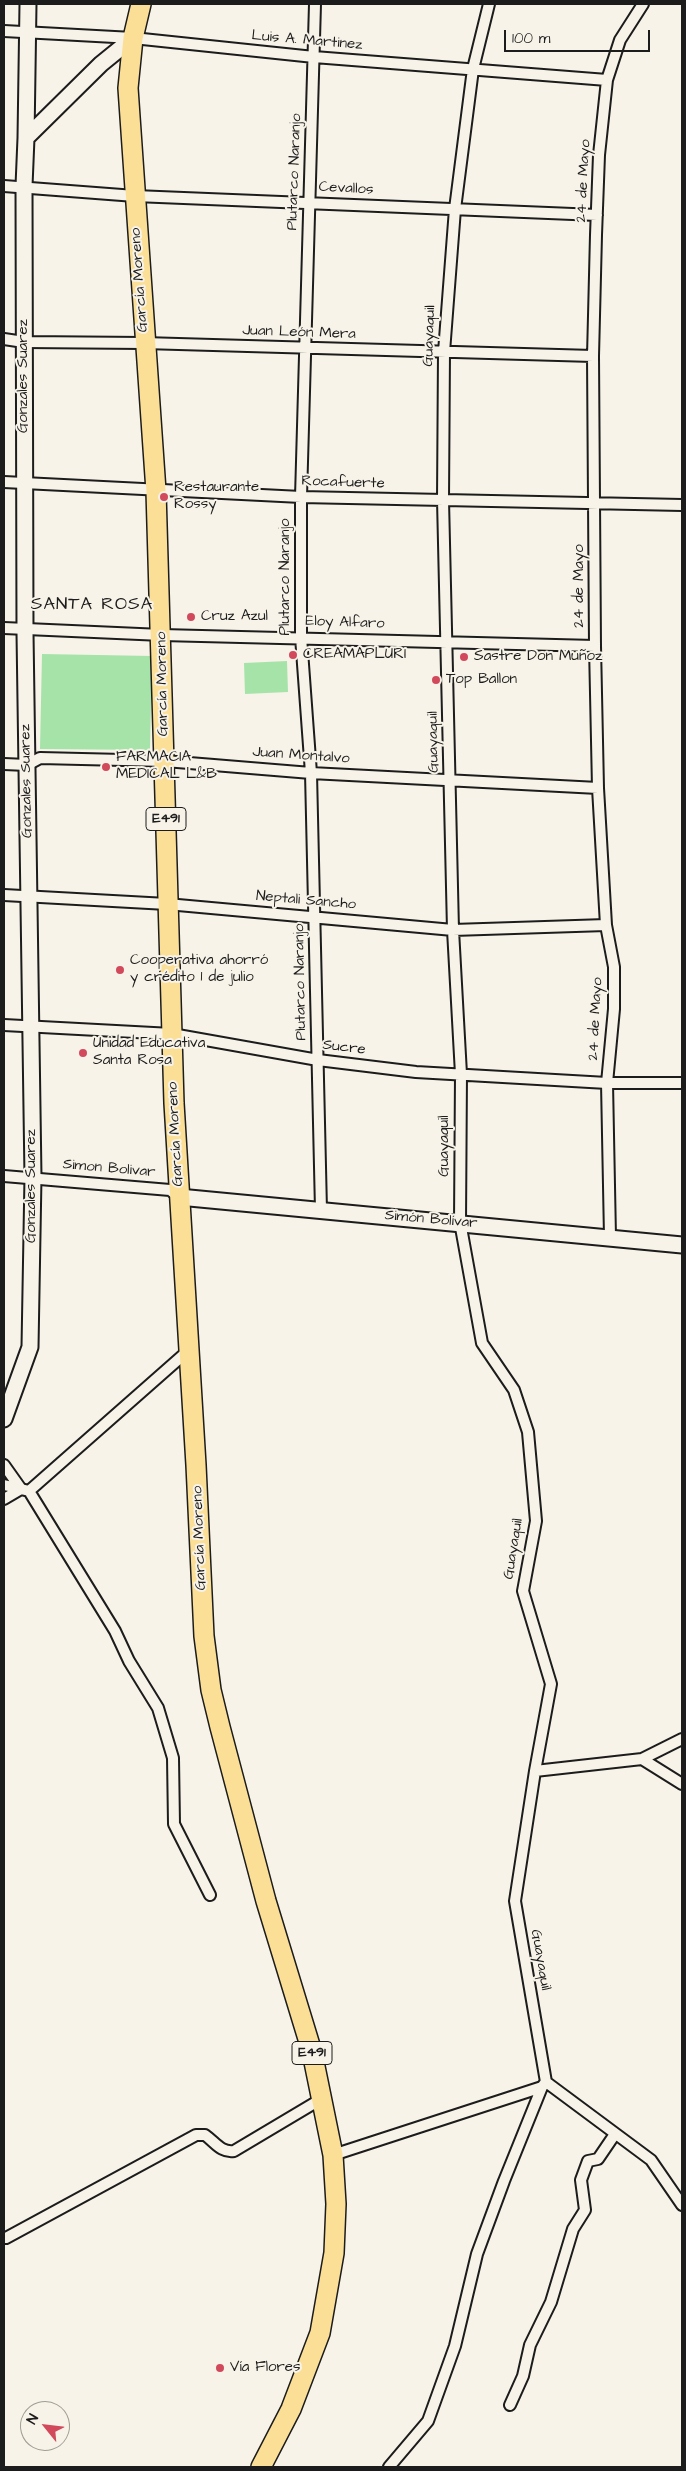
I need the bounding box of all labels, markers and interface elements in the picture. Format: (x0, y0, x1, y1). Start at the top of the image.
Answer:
scale bar (506, 20, 652, 52)
street label: Luis A. Martinez (251, 27, 363, 55)
text: 100 m (512, 28, 551, 49)
street label: Plutarco Naranjo (284, 113, 306, 231)
street label: 24 de Mayo (573, 139, 595, 223)
street label: Cevallos (318, 179, 374, 199)
street label: García Moreno (127, 227, 153, 333)
street label: Guayaquil (420, 305, 440, 367)
street label: Gonzales Suarez (15, 319, 33, 433)
street label: Juan León Mera (242, 322, 356, 344)
street label: Rocafuerte (301, 473, 385, 493)
place label: Restaurante Rossy (174, 479, 259, 514)
marker: Restaurante Rossy (158, 491, 170, 503)
street label: Plutarco Naranjo (277, 519, 295, 635)
street label: 24 de Mayo (571, 544, 589, 628)
district label: SANTA ROSA (30, 594, 154, 616)
place label: Cruz Azul (201, 608, 268, 626)
marker: Cruz Azul (185, 611, 197, 623)
street label: Eloy Alfaro (305, 613, 385, 633)
street label: García Moreno (153, 631, 173, 737)
place label: CREAMAPLURI (303, 646, 406, 664)
place label: Sastre Don Muñoz (474, 648, 602, 666)
marker: CREAMAPLURI (287, 649, 299, 661)
marker: Sastre Don Muñoz (458, 651, 470, 663)
place label: Top Ballon (446, 671, 517, 689)
marker: Top Ballon (430, 674, 442, 686)
street label: Guayaquil (424, 711, 444, 773)
street label: Gonzales Suarez (17, 724, 37, 838)
street label: Juan Montalvo (252, 744, 350, 768)
place label: FARMACIA MEDICAL L&B (116, 749, 217, 784)
marker: FARMACIA MEDICAL L&B (100, 761, 112, 773)
road number: E491 (146, 808, 186, 831)
street label: Neptali Sancho (255, 888, 357, 914)
street label: Plutarco Naranjo (291, 923, 311, 1041)
place label: Cooperativa ahorró y crédito 1 de julio (130, 952, 268, 987)
marker: Cooperativa ahorró y crédito 1 de julio (114, 964, 126, 976)
street label: 24 de Mayo (585, 977, 607, 1061)
place label: Unidad Educativa Santa Rosa (93, 1035, 205, 1070)
street label: Sucre (321, 1036, 367, 1060)
marker: Unidad Educativa Santa Rosa (77, 1047, 89, 1059)
street label: García Moreno (164, 1081, 188, 1187)
street label: Guayaquil (436, 1115, 454, 1177)
street label: Gonzales Suarez (23, 1129, 41, 1243)
street label: Simon Bolivar (62, 1156, 156, 1182)
street label: Simón Bolívar (384, 1207, 478, 1233)
street label: García Moreno (189, 1485, 211, 1591)
street label: Guayaquil (500, 1517, 528, 1581)
street label: Guayaquil (526, 1928, 554, 1992)
road number: E491 (292, 2042, 332, 2064)
place label: Vía Flores (230, 2359, 300, 2377)
marker: Vía Flores (214, 2362, 226, 2374)
north arrow (20, 2401, 70, 2451)
text: N (22, 2411, 44, 2428)

